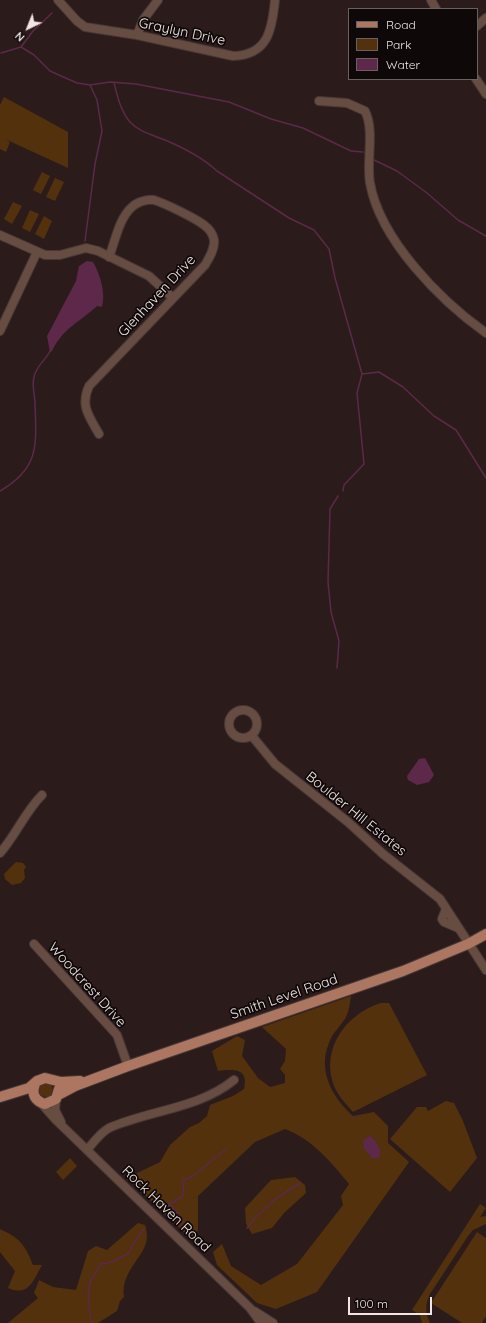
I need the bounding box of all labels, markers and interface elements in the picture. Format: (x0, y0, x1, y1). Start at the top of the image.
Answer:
north arrow (8, 8, 48, 48)
legend (348, 8, 478, 80)
street label: Graylyn Drive (137, 15, 227, 49)
text: Road (386, 17, 416, 32)
text: N (12, 29, 28, 45)
text: Park (386, 37, 411, 52)
text: Water (386, 57, 420, 72)
street label: Glenhaven Drive (115, 252, 199, 340)
street label: Boulder Hill Estates (302, 768, 410, 860)
street label: Woodcrest Drive (45, 939, 129, 1031)
street label: Smith Level Road (228, 971, 340, 1023)
street label: Rock Haven Road (118, 1162, 214, 1256)
scale bar (350, 1289, 434, 1315)
text: 100 m (355, 1296, 388, 1311)

